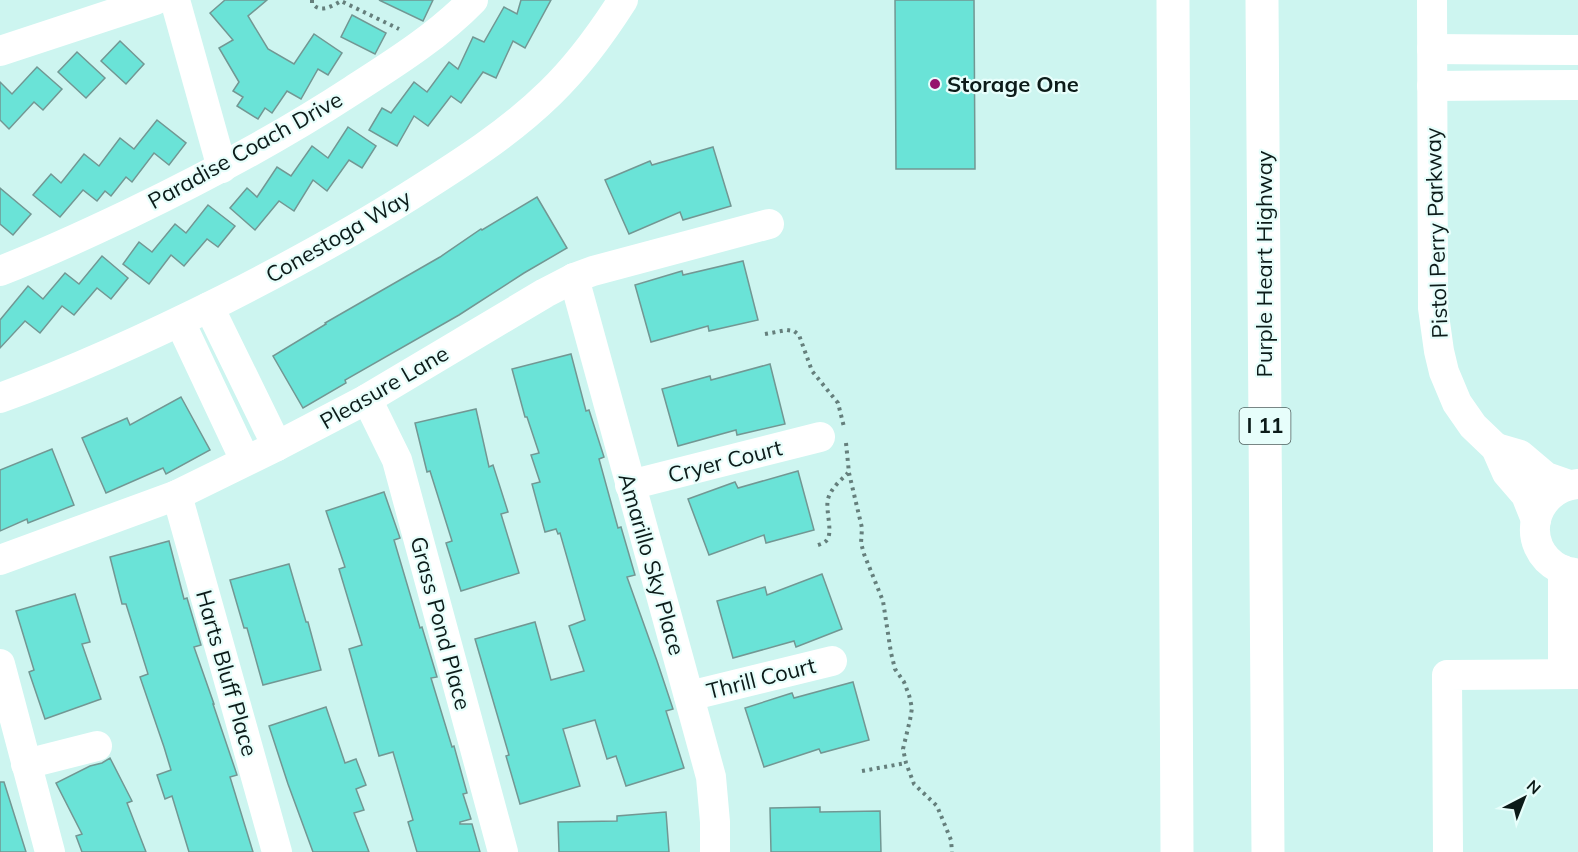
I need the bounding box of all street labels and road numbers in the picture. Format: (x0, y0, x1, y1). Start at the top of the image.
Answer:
street label: Paradise Coach Drive (143, 85, 347, 215)
street label: Pistol Perry Parkway (1418, 127, 1454, 339)
street label: Purple Heart Highway (1250, 150, 1278, 377)
street label: Conestoga Way (260, 183, 416, 289)
street label: Pleasure Lane (315, 339, 453, 435)
road number: I 11 (1240, 408, 1290, 444)
street label: Cryer Court (665, 433, 785, 489)
street label: Amarillo Sky Place (613, 470, 691, 658)
street label: Grass Pond Place (404, 533, 478, 713)
street label: Harts Bluff Place (190, 587, 264, 759)
street label: Thrill Court (704, 651, 819, 705)

